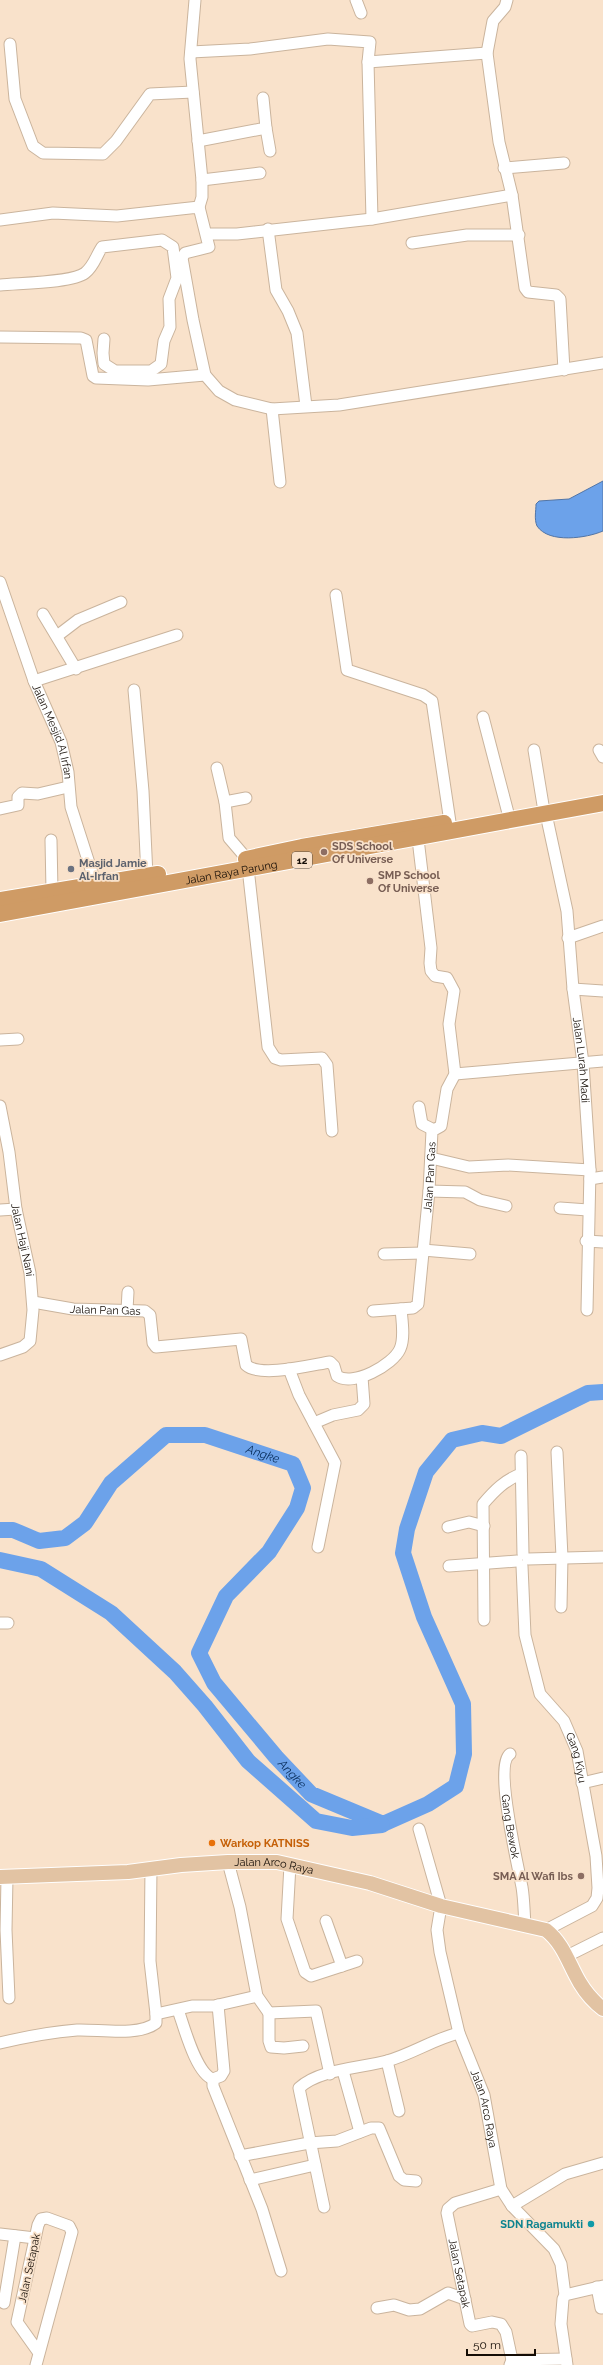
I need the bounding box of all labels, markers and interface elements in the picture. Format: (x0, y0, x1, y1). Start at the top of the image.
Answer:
street label: Jalan Mesjid Al Irfan (29, 682, 75, 780)
place label: SDS School Of Universe (332, 840, 394, 866)
marker: SDS School Of Universe (319, 847, 329, 857)
road number: 12 (292, 852, 312, 868)
place label: Masjid Jamie Al-Irfan (79, 857, 147, 883)
street label: Jalan Raya Parung (184, 858, 278, 887)
marker: Masjid Jamie Al-Irfan (66, 864, 76, 874)
place label: SMP School Of Universe (378, 869, 440, 895)
marker: SMP School Of Universe (365, 876, 375, 886)
street label: Jalan Lurah Madi (570, 1016, 592, 1103)
street label: Jalan Pan Gas (421, 1141, 438, 1213)
street label: Jalan Haji Nani (8, 1203, 36, 1277)
street label: Jalan Pan Gas (69, 1303, 141, 1318)
water label: Angke (243, 1442, 282, 1466)
street label: Gang Kiyu (563, 1731, 589, 1784)
water label: Angke (275, 1756, 309, 1792)
street label: Gang Bewok (499, 1794, 522, 1860)
place label: Warkop KATNISS (220, 1837, 310, 1850)
marker: Warkop KATNISS (207, 1838, 217, 1848)
street label: Jalan Arco Raya (234, 1856, 315, 1877)
place label: SMA Al Wafi Ibs (493, 1870, 574, 1883)
marker: SMA Al Wafi Ibs (576, 1871, 586, 1881)
street label: Jalan Arco Raya (467, 2068, 499, 2149)
place label: SDN Ragamukti (500, 2218, 583, 2231)
marker: SDN Ragamukti (586, 2219, 596, 2229)
street label: Jalan Setapak (16, 2232, 43, 2304)
street label: Jalan Setapak (445, 2237, 473, 2310)
scale bar (467, 2331, 535, 2357)
text: 50 m (473, 2338, 501, 2352)

